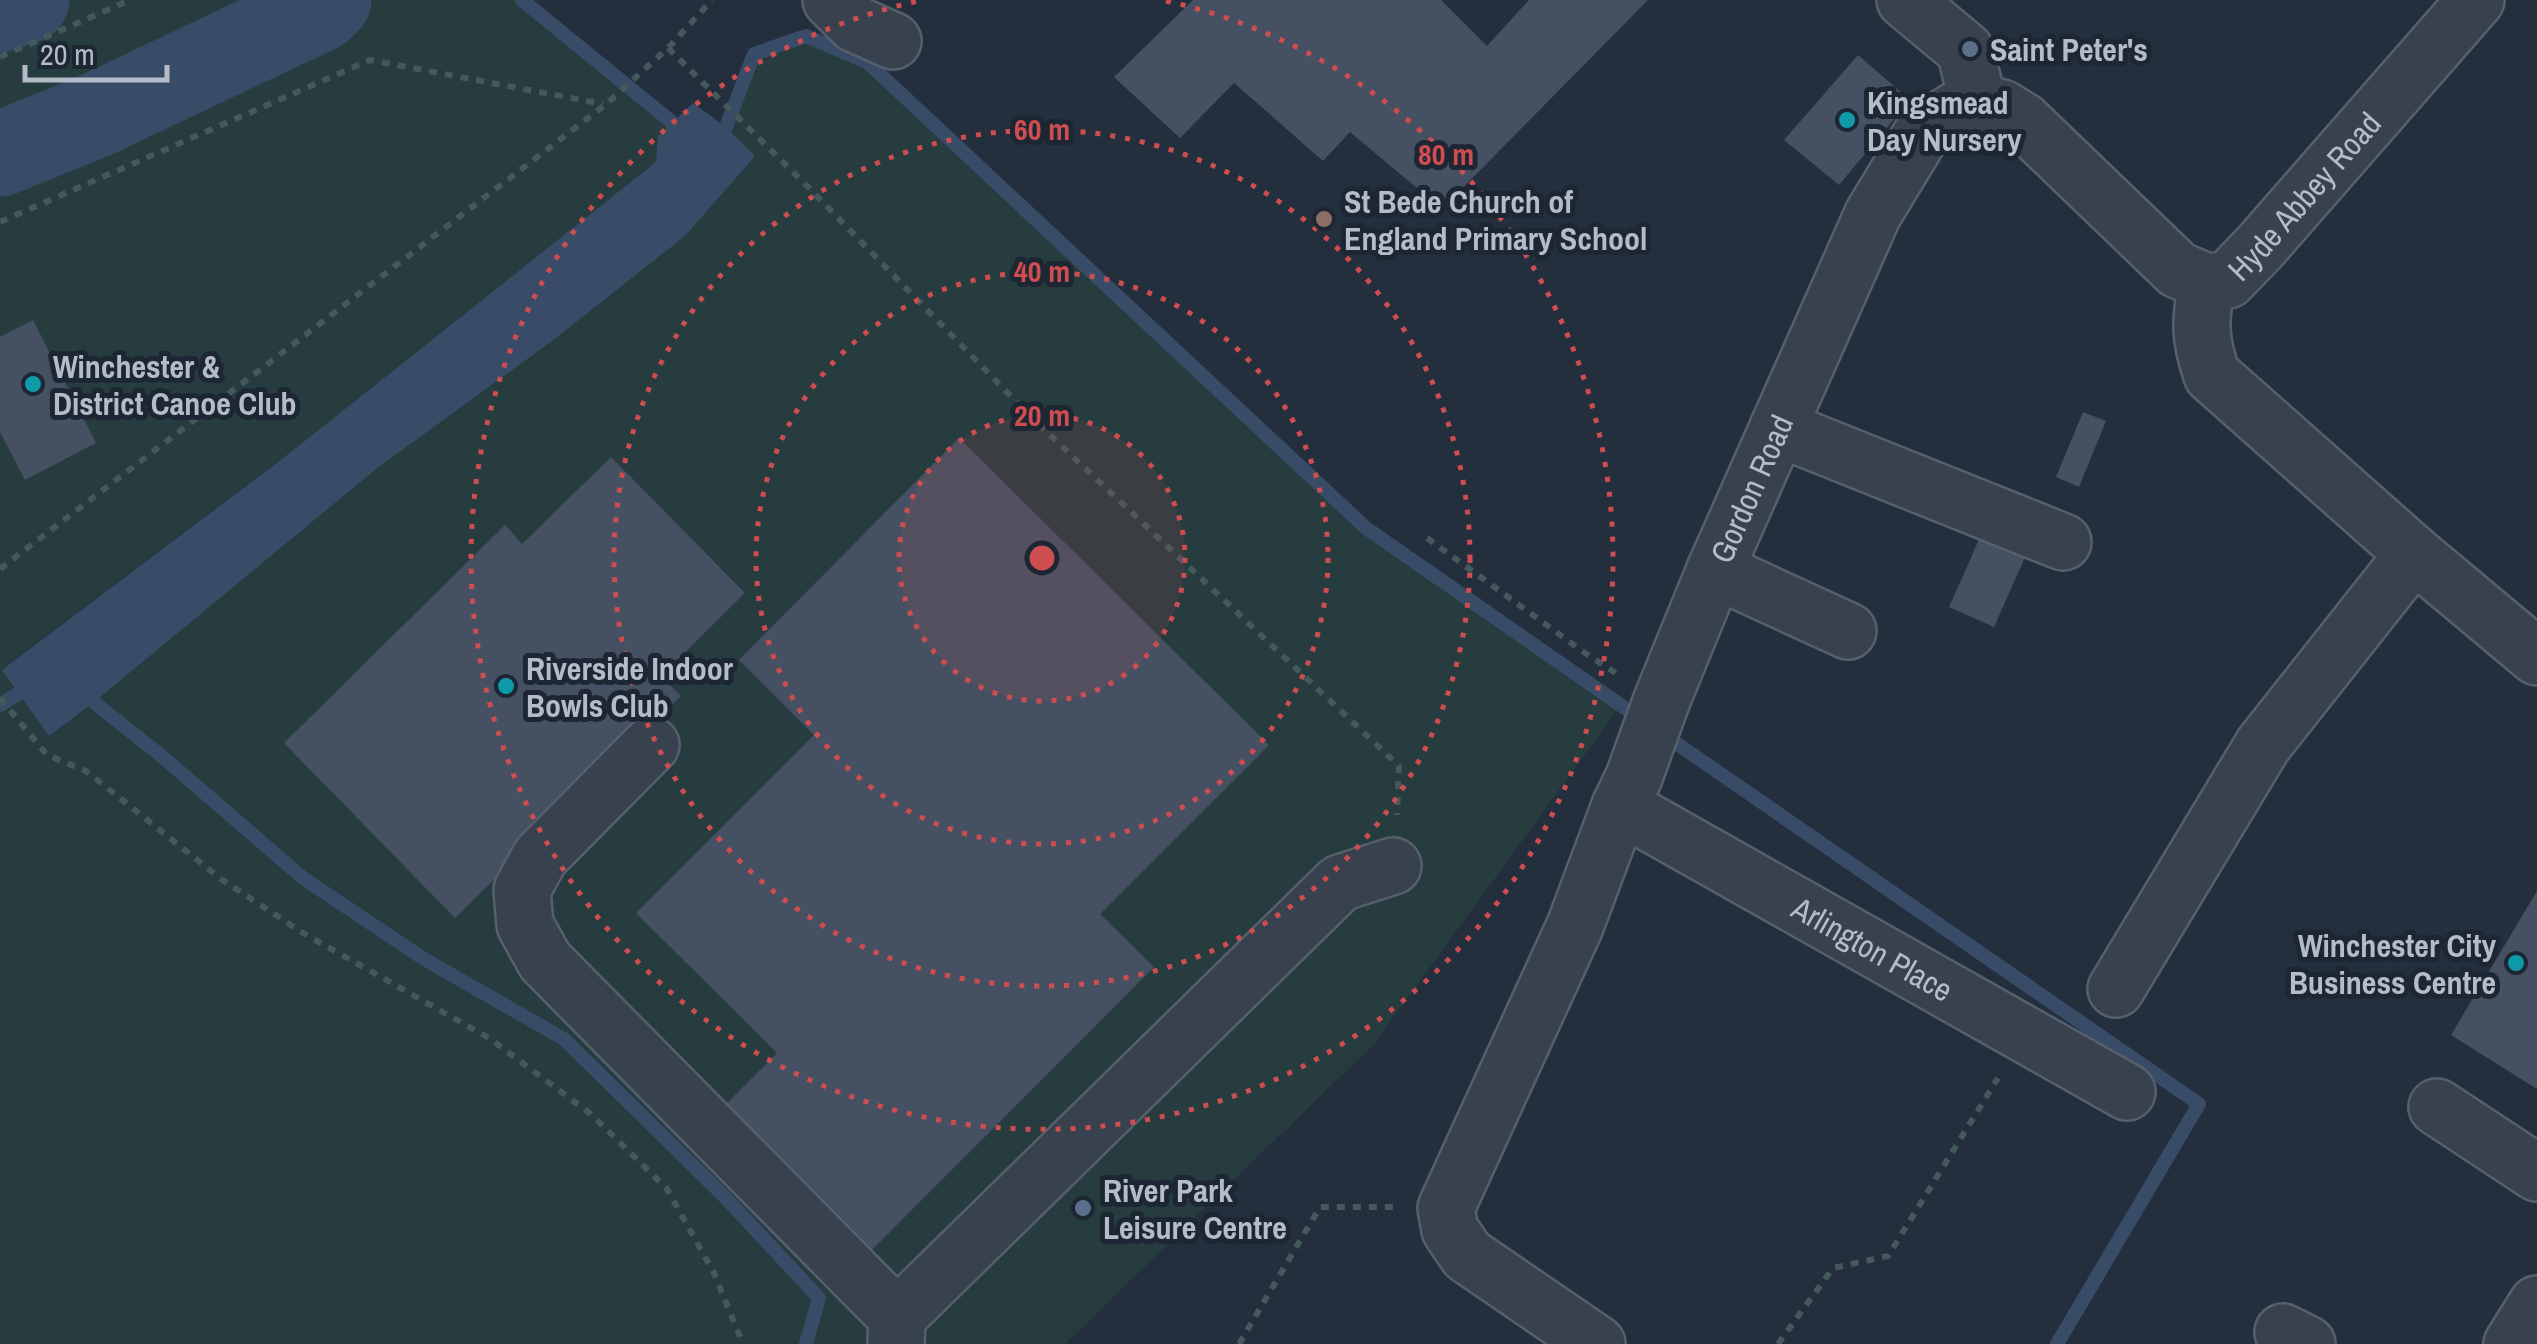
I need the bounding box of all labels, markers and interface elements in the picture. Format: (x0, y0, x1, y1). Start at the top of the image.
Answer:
scale bar (25, 20, 168, 82)
place label: Saint Peter's (1990, 28, 2148, 71)
text: 20 m (40, 34, 95, 74)
marker: Saint Peter's (1959, 38, 1981, 60)
place label: Kingsmead Day Nursery (1867, 81, 2022, 161)
street label: Hyde Abbey Road (2218, 103, 2390, 290)
text: 60 m (1014, 109, 1070, 149)
marker: Kingsmead Day Nursery (1836, 109, 1858, 131)
text: 80 m (1418, 134, 1474, 174)
place label: St Bede Church of England Primary School (1344, 180, 1647, 260)
marker: St Bede Church of England Primary School (1313, 208, 1335, 230)
text: 40 m (1014, 251, 1070, 291)
place label: Winchester & District Canoe Club (53, 345, 297, 425)
marker: Winchester & District Canoe Club (22, 373, 44, 395)
text: 20 m (1014, 395, 1070, 435)
street label: Gordon Road (1700, 408, 1803, 569)
centre of rings (1024, 540, 1060, 576)
place label: Riverside Indoor Bowls Club (526, 647, 734, 727)
marker: Riverside Indoor Bowls Club (495, 675, 517, 697)
street label: Arlington Place (1784, 886, 1961, 1011)
place label: Winchester City Business Centre (2289, 924, 2496, 1004)
marker: Winchester City Business Centre (2505, 952, 2527, 974)
place label: River Park Leisure Centre (1103, 1169, 1287, 1249)
marker: River Park Leisure Centre (1072, 1197, 1094, 1219)

